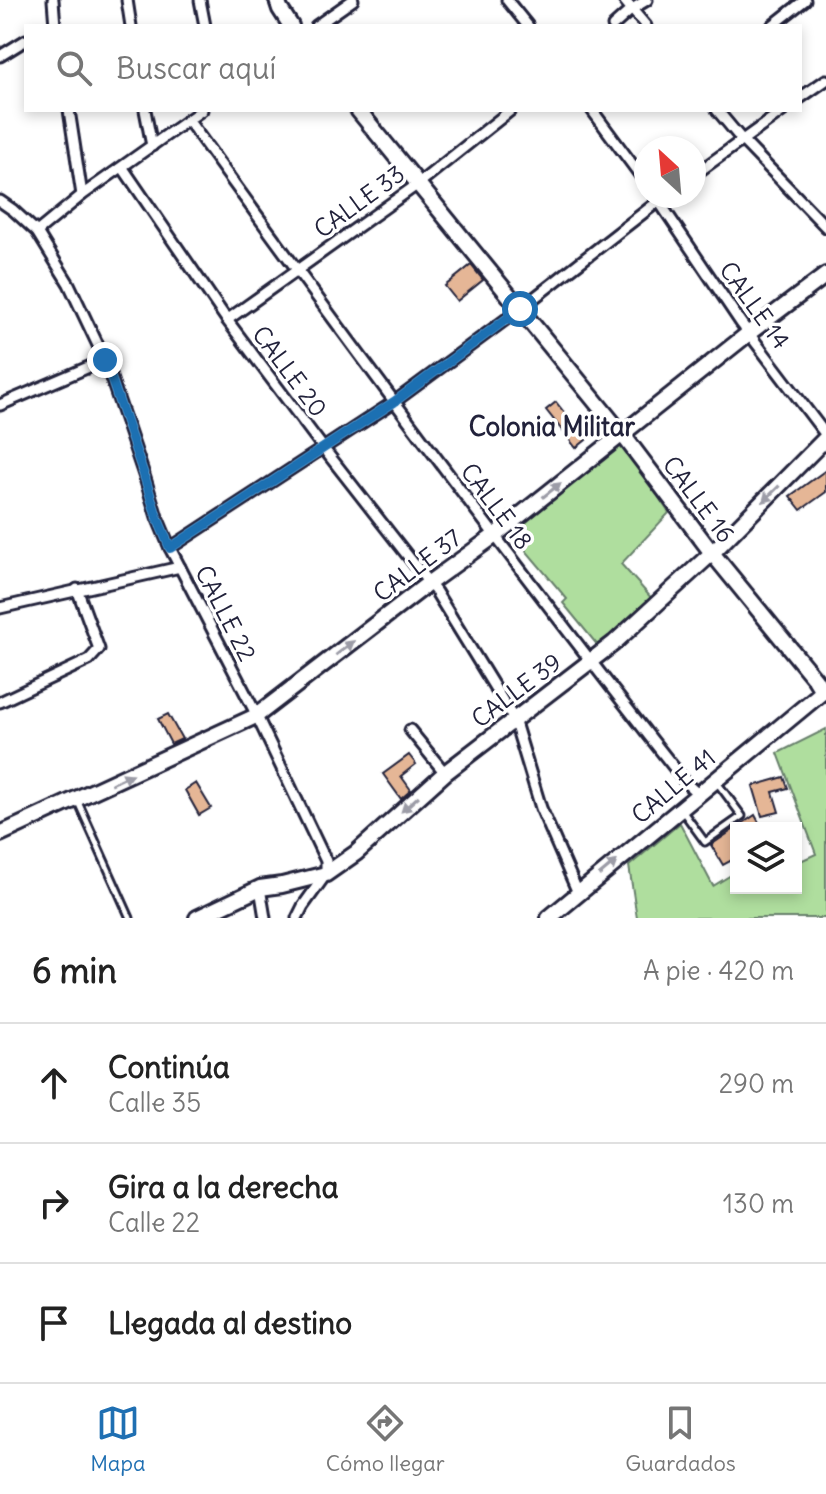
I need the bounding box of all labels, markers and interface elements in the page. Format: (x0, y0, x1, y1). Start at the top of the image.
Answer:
search box (24, 24, 802, 112)
icon: search (52, 46, 96, 90)
text: Buscar aquí (116, 49, 276, 87)
north arrow (634, 136, 706, 208)
street label: CALLE 33 (308, 158, 410, 244)
street label: CALLE 14 (713, 256, 797, 354)
route start (502, 291, 538, 327)
street label: CALLE 20 (246, 320, 334, 422)
route end (87, 342, 123, 378)
district label: Colonia Militar (469, 410, 636, 443)
street label: CALLE 16 (657, 450, 741, 548)
street label: CALLE 18 (455, 457, 539, 555)
one-way arrow (542, 482, 562, 499)
one-way arrow (762, 484, 781, 502)
street label: CALLE 37 (367, 522, 467, 608)
street label: CALLE 22 (189, 560, 263, 666)
one-way arrow (335, 640, 355, 656)
street label: CALLE 39 (465, 647, 567, 733)
street label: CALLE 41 (625, 742, 721, 830)
one-way arrow (110, 772, 134, 786)
one-way arrow (401, 795, 421, 812)
map controls (730, 822, 802, 894)
button: layers (730, 822, 802, 894)
one-way arrow (598, 860, 618, 877)
text: 6 min (32, 949, 117, 992)
text: A pie · 420 m (643, 954, 794, 987)
text: Continúa (108, 1048, 230, 1086)
icon: ahead (32, 1061, 76, 1105)
text: 290 m (719, 1067, 794, 1100)
text: Calle 35 (108, 1086, 201, 1119)
text: Gira a la derecha (108, 1168, 339, 1206)
icon: right (32, 1181, 76, 1225)
text: 130 m (723, 1187, 794, 1220)
text: Calle 22 (108, 1206, 200, 1239)
icon: arrive (32, 1301, 76, 1345)
text: Llegada al destino (108, 1304, 352, 1342)
tab: Mapa (90, 1401, 146, 1477)
tab: Cómo llegar (326, 1401, 445, 1477)
tab: Guardados (625, 1401, 736, 1477)

